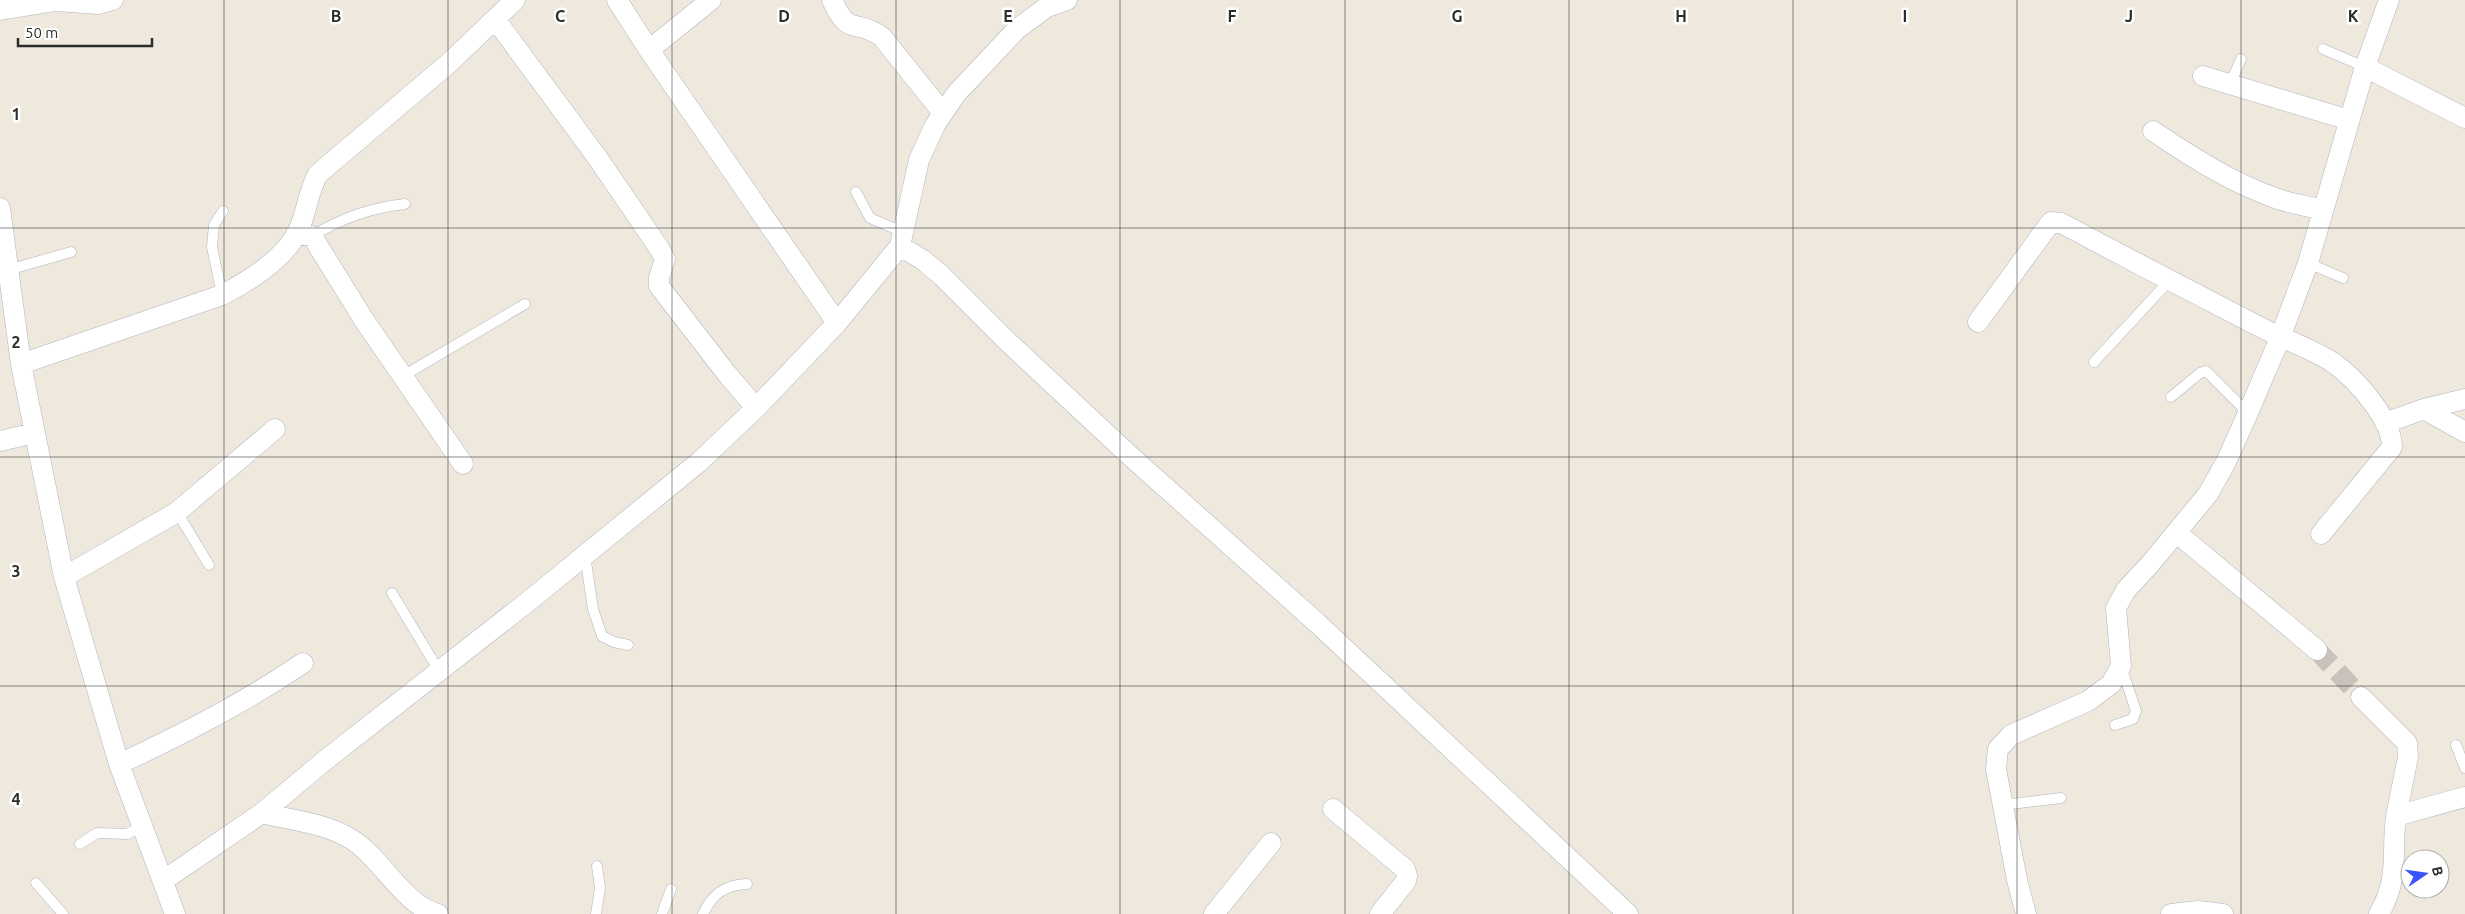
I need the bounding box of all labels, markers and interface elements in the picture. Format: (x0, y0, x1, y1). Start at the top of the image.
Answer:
text: B (331, 7, 341, 25)
text: C (555, 7, 565, 25)
text: D (778, 7, 790, 25)
text: E (1003, 7, 1013, 25)
text: F (1228, 7, 1237, 25)
text: G (1451, 7, 1463, 25)
text: H (1675, 7, 1687, 25)
text: I (1903, 7, 1907, 25)
text: J (2125, 7, 2133, 25)
text: K (2348, 7, 2359, 25)
scale bar (18, 15, 151, 47)
text: 50 m (25, 24, 58, 41)
text: 1 (11, 105, 21, 123)
text: 2 (11, 333, 21, 351)
text: 3 (11, 562, 21, 580)
text: 4 (11, 790, 21, 808)
north arrow (2400, 849, 2450, 899)
text: B (2429, 865, 2447, 877)

